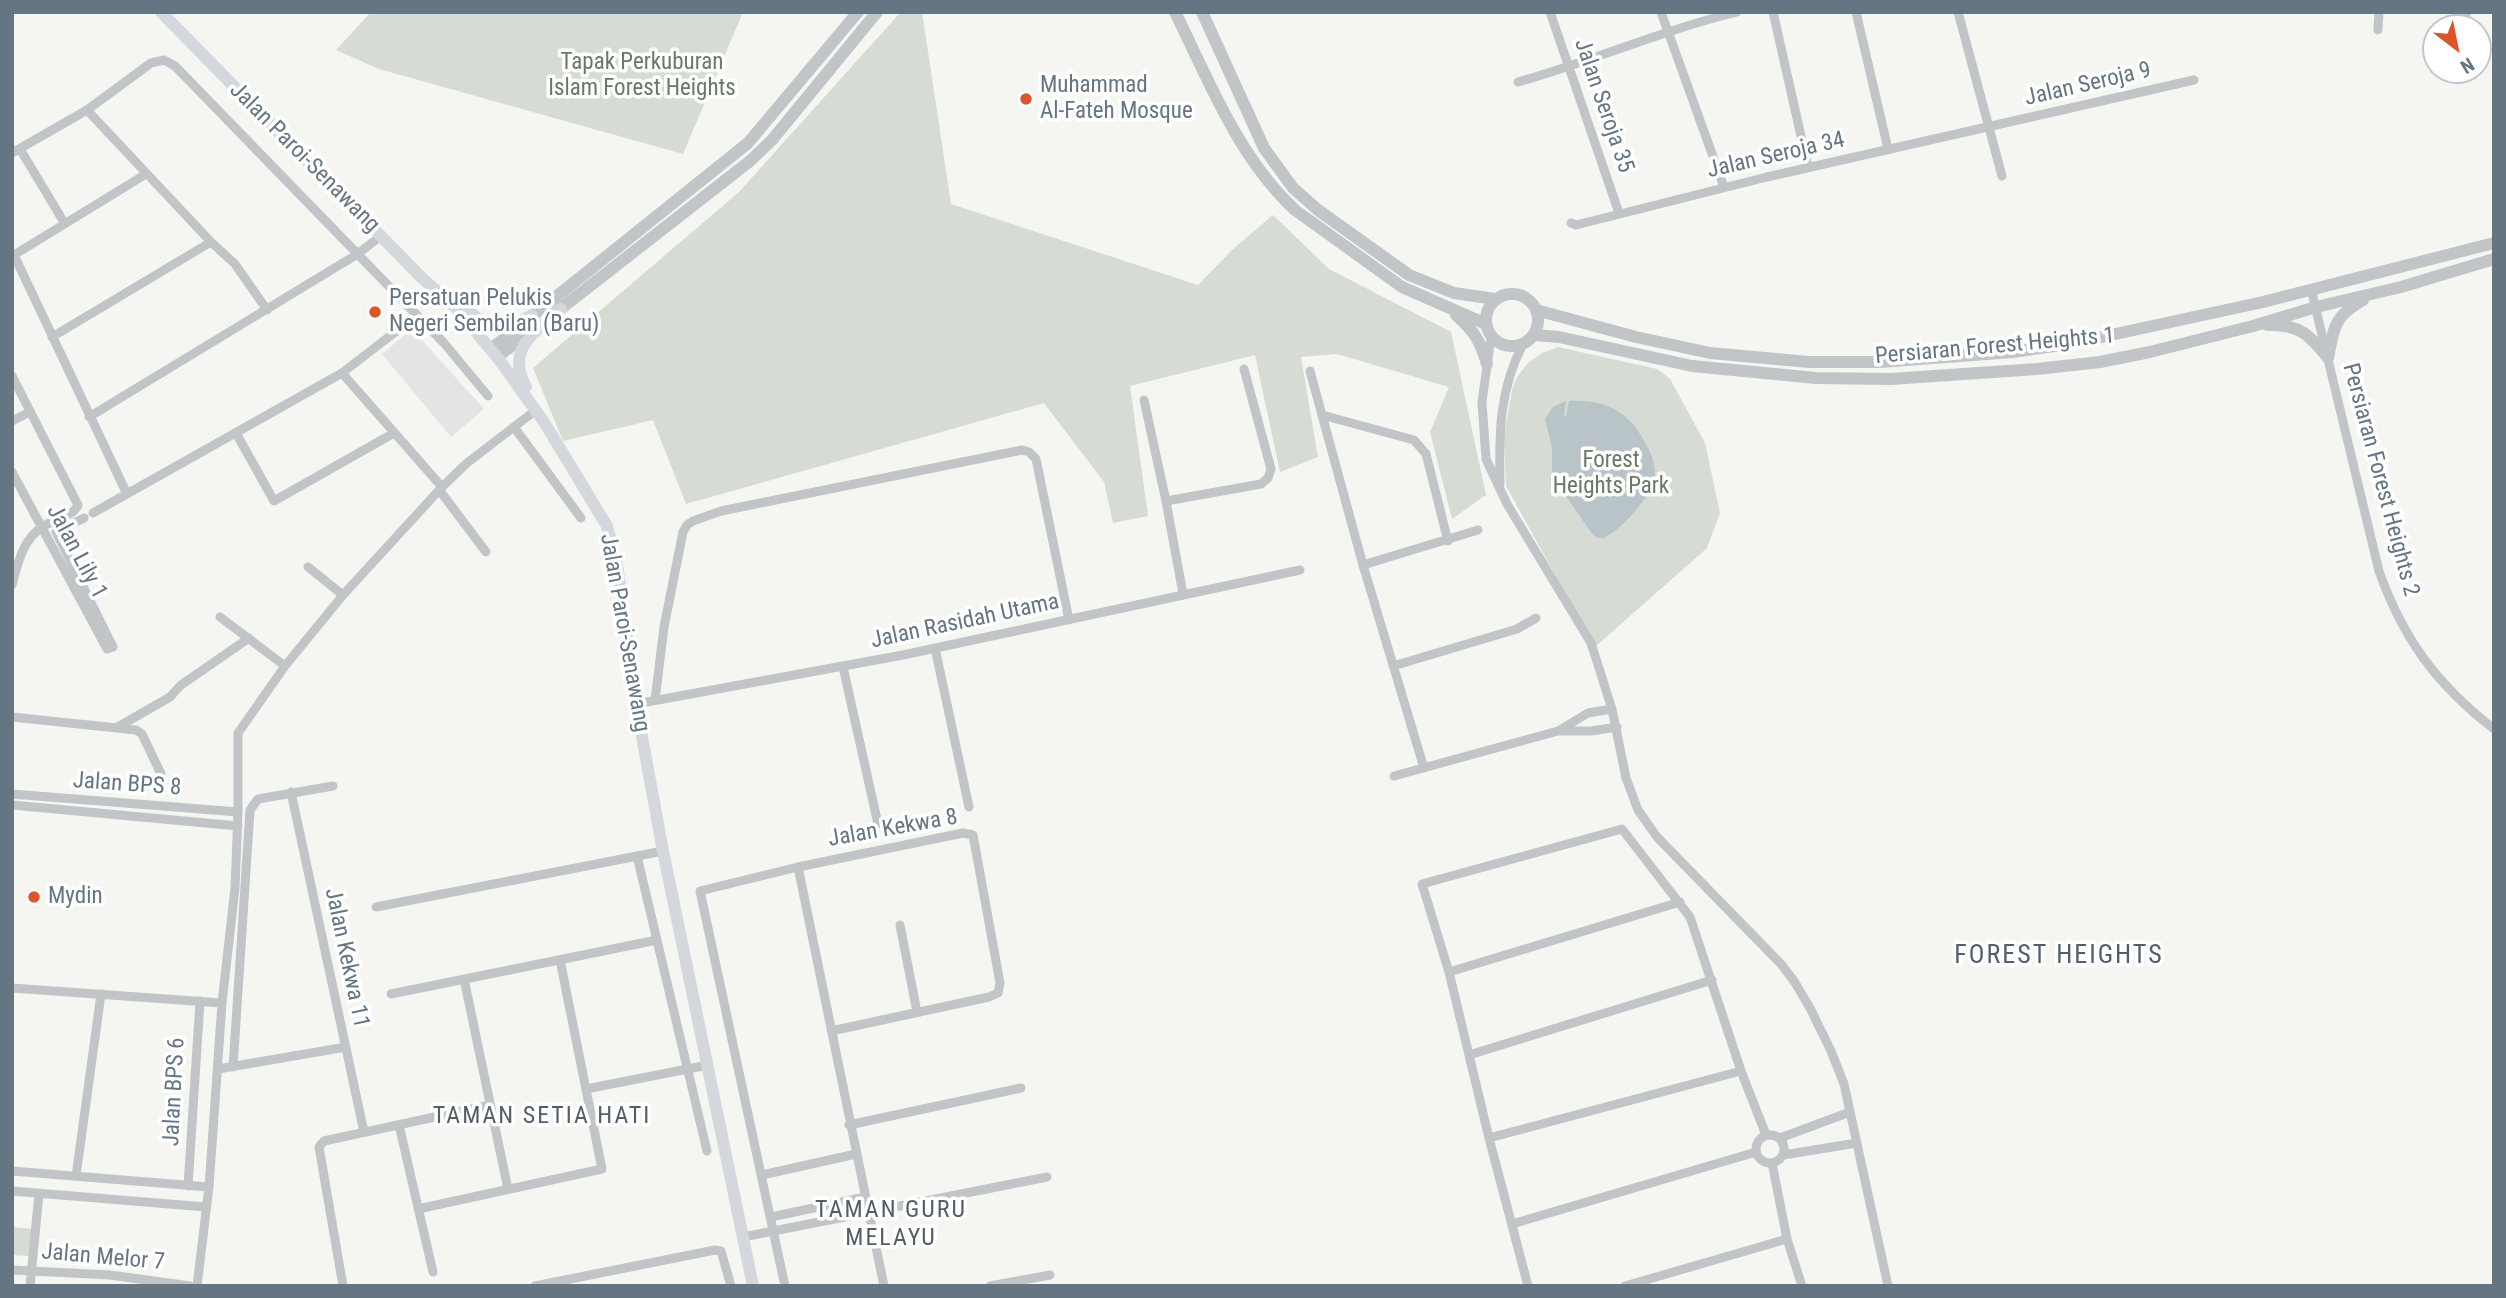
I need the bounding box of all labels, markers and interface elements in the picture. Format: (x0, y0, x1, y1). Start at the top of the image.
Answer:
north arrow (2422, 14, 2492, 84)
street label: Jalan Seroja 35 (1567, 35, 1639, 177)
park label: Tapak Perkuburan Islam Forest Heights (548, 49, 736, 103)
text: N (2456, 53, 2478, 78)
street label: Jalan Seroja 9 (2022, 57, 2154, 113)
place label: Muhammad Al-Fateh Mosque (1040, 72, 1193, 126)
street label: Jalan Paroi-Senawang (223, 77, 385, 239)
marker: Muhammad Al-Fateh Mosque (1018, 91, 1034, 107)
street label: Jalan Seroja 34 (1705, 127, 1847, 185)
place label: Persatuan Pelukis Negeri Sembilan (Baru) (389, 285, 599, 339)
marker: Persatuan Pelukis Negeri Sembilan (Baru) (367, 304, 383, 320)
street label: Persiaran Forest Heights 1 (1874, 323, 2116, 371)
street label: Persiaran Forest Heights 2 (2336, 360, 2424, 600)
park label: Forest Heights Park (1553, 447, 1669, 501)
street label: Jalan Lily 1 (40, 500, 112, 604)
street label: Jalan Paroi-Senawang (593, 532, 655, 734)
street label: Jalan Rasidah Utama (868, 589, 1062, 655)
street label: Jalan BPS 8 (72, 767, 182, 803)
street label: Jalan Kekwa 8 (826, 804, 960, 854)
place label: Mydin (48, 883, 103, 911)
street label: Jalan Kekwa 11 (318, 886, 374, 1030)
marker: Mydin (26, 889, 42, 905)
district label: FOREST HEIGHTS (1956, 940, 2162, 972)
street label: Jalan BPS 6 (158, 1037, 192, 1147)
district label: TAMAN SETIA HATI (435, 1103, 649, 1131)
district label: TAMAN GURU MELAYU (816, 1197, 966, 1253)
street label: Jalan Melor 7 (40, 1239, 166, 1277)

